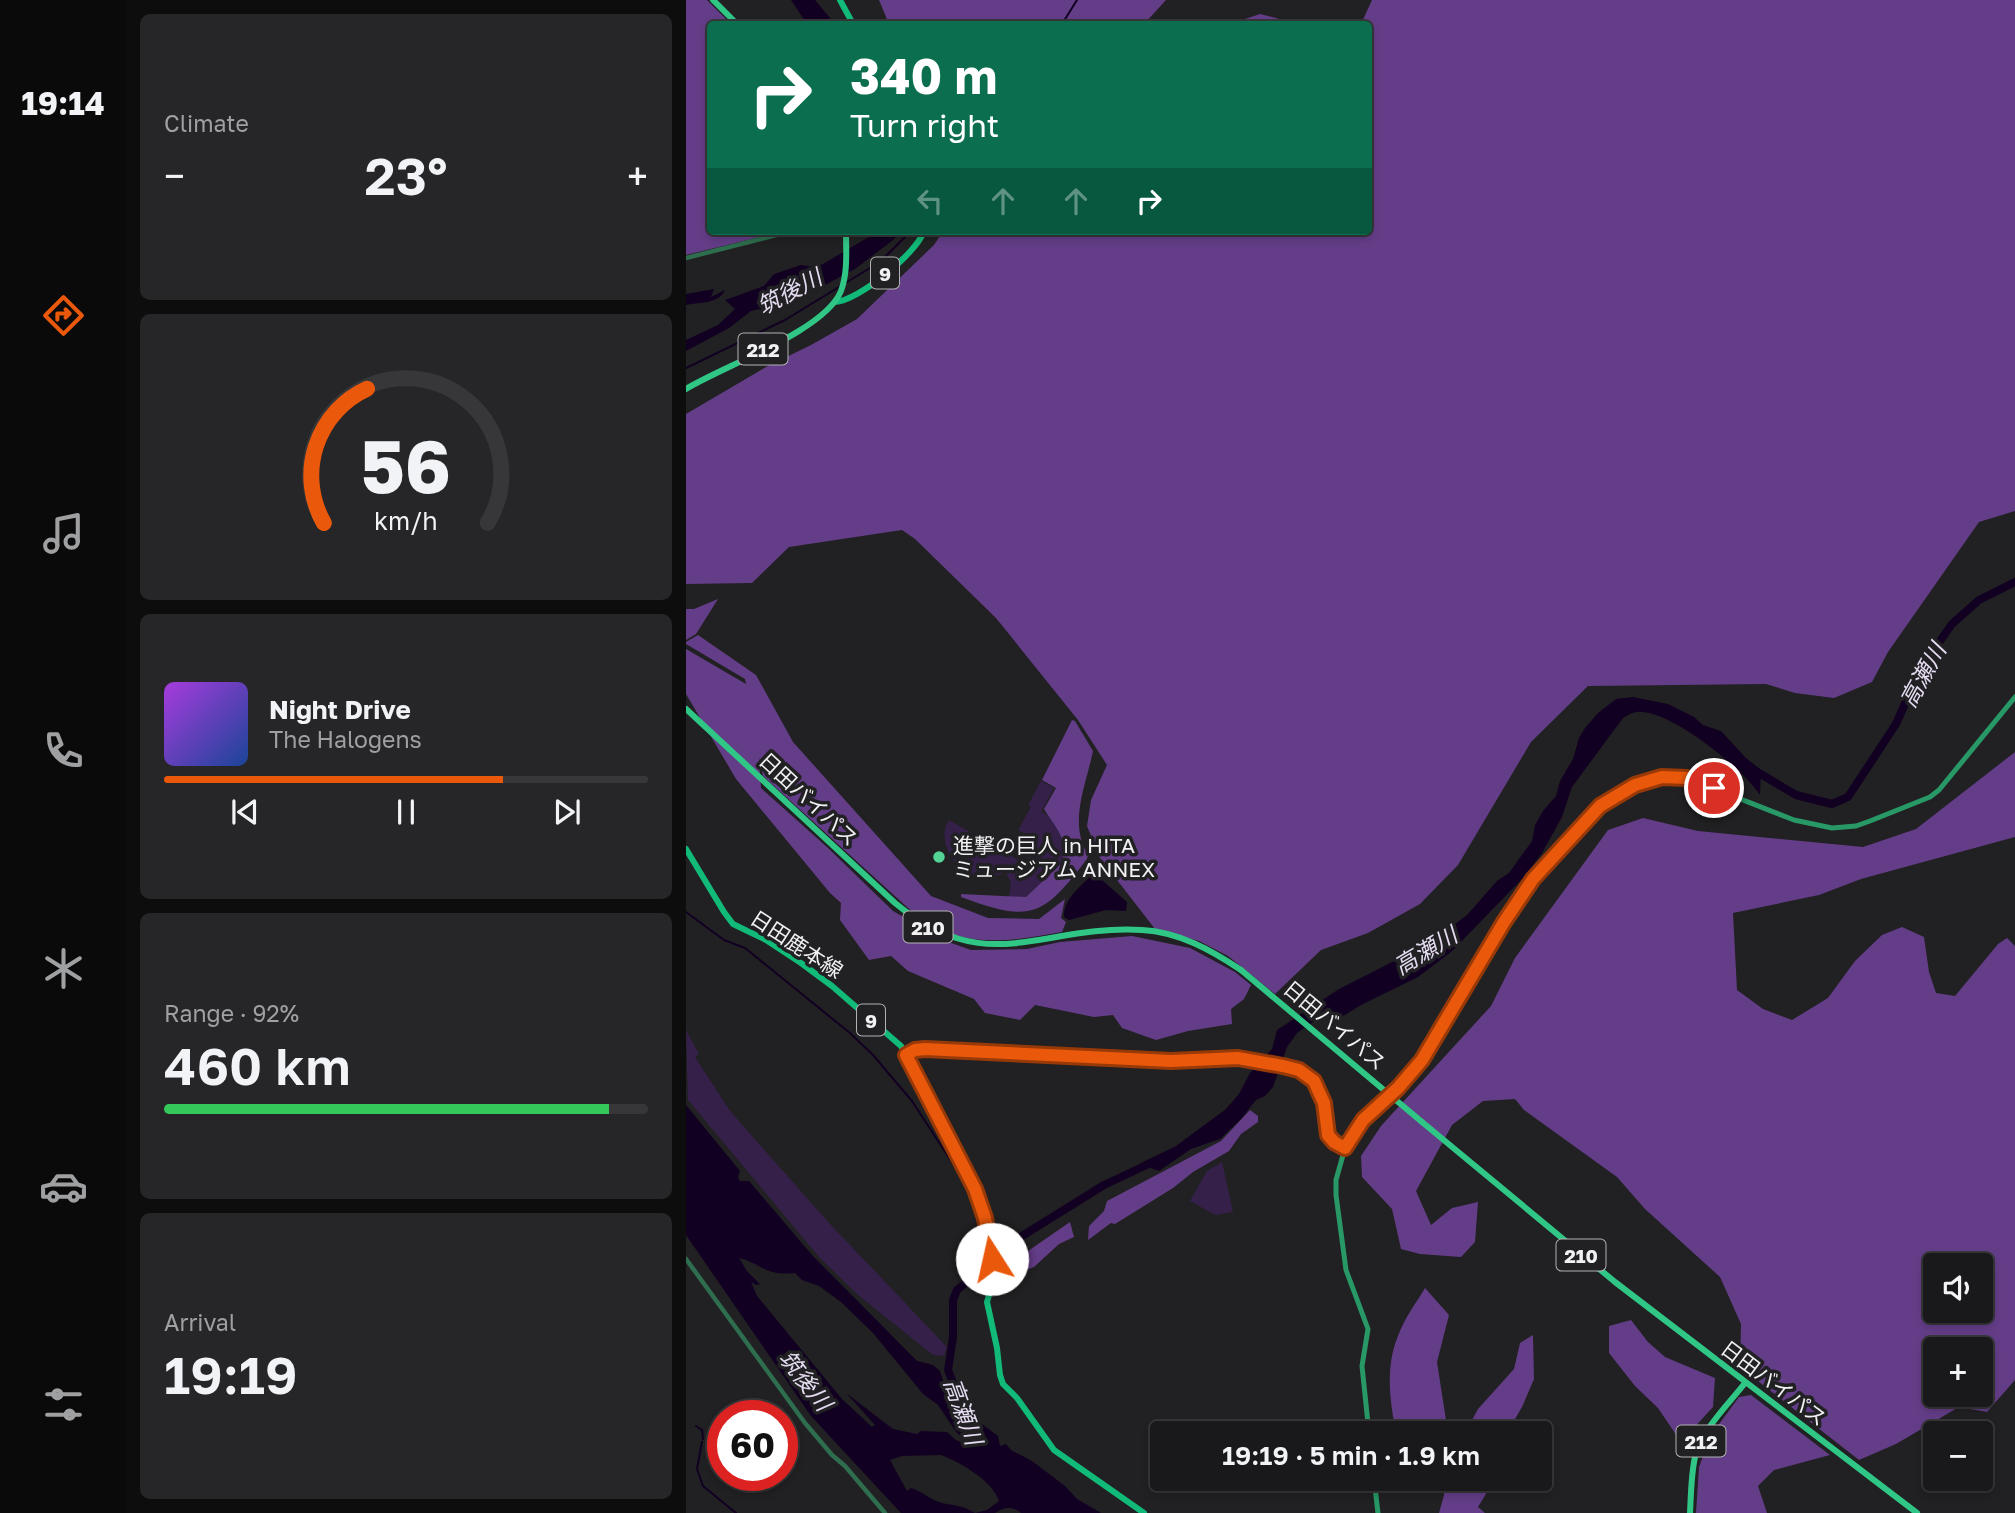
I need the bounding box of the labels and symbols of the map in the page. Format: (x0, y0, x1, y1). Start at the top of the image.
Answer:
road number: 9 (871, 258, 899, 288)
water label: 筑後川 (752, 261, 829, 320)
road number: 212 (738, 334, 788, 364)
water label: 高瀬川 (1893, 635, 1952, 712)
street label: 日田バイパス (754, 747, 864, 851)
pin (1684, 758, 1744, 818)
place label: 進撃の巨人 in HITA ミュージアム ANNEX (953, 832, 1155, 882)
marker: 進撃の巨人 in HITA ミュージアム ANNEX (931, 849, 947, 865)
street label: 日田鹿本線 (746, 905, 848, 983)
road number: 210 (904, 911, 952, 942)
water label: 高瀬川 (1388, 919, 1464, 980)
street label: 日田バイパス (1279, 975, 1391, 1075)
road number: 9 (857, 1004, 885, 1036)
position arrow (955, 1222, 1029, 1296)
road number: 210 (1556, 1240, 1606, 1270)
street label: 日田バイパス (1716, 1335, 1832, 1431)
water label: 筑後川 (774, 1344, 840, 1418)
water label: 高瀬川 (939, 1374, 990, 1451)
speed limit sign: 60 (707, 1400, 798, 1491)
road number: 212 (1676, 1426, 1726, 1456)

